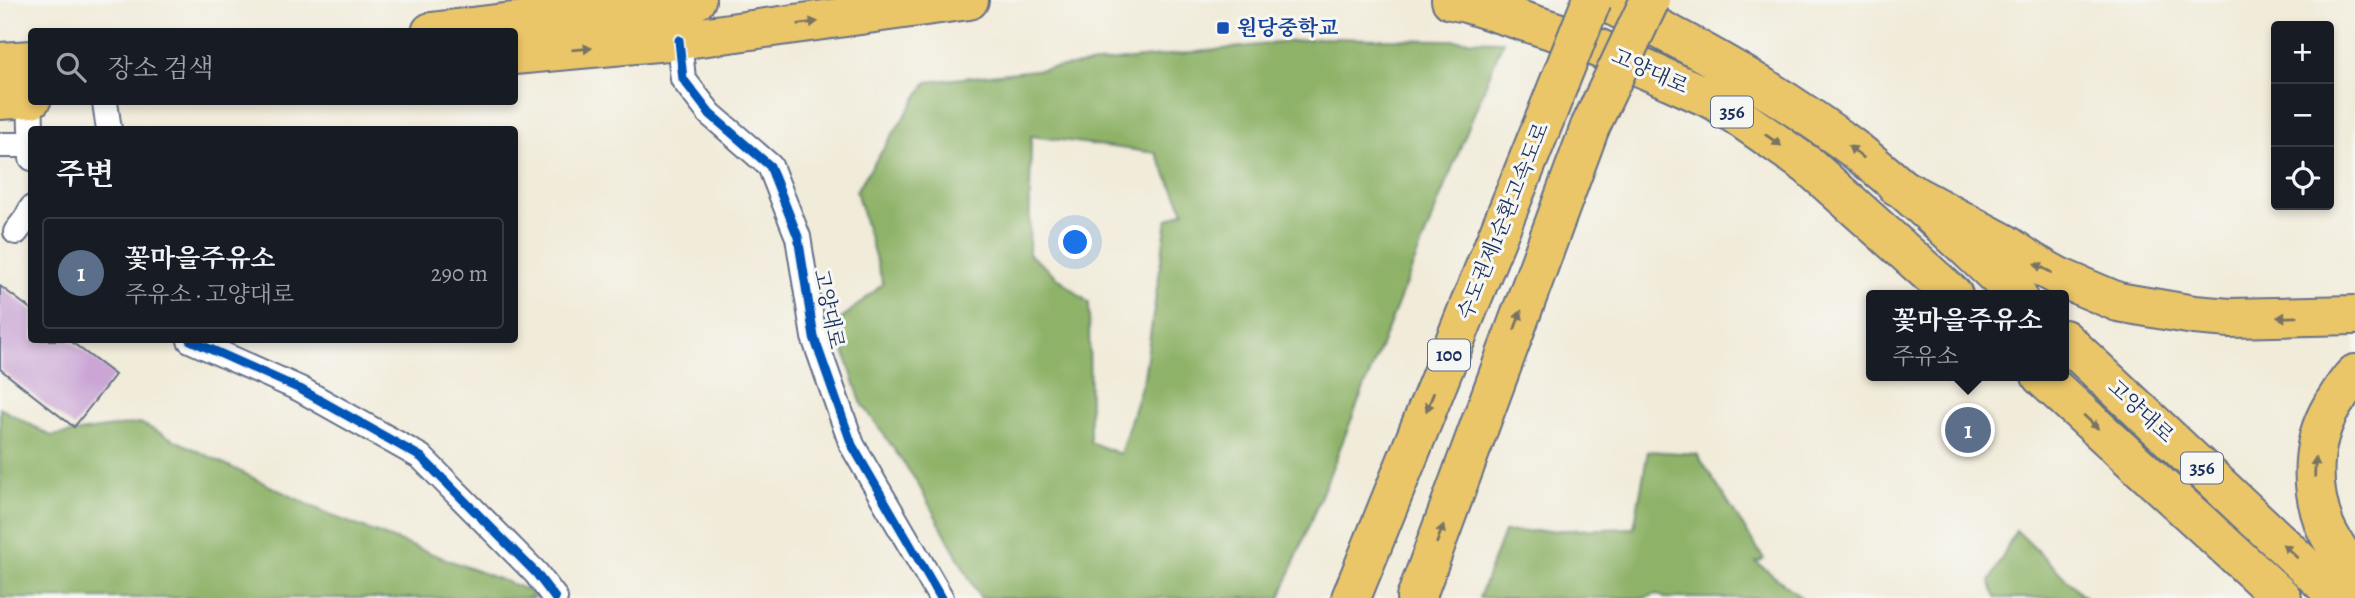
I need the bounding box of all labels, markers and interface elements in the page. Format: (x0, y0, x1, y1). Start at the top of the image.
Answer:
place label: 원당중학교 (1237, 14, 1338, 42)
one-way arrow (798, 17, 820, 28)
marker: 원당중학교 (1215, 20, 1231, 36)
map controls (2271, 21, 2334, 210)
button: + (2271, 21, 2334, 84)
search box (28, 28, 518, 105)
street label: 고양대로 (1607, 42, 1693, 100)
one-way arrow (572, 43, 594, 54)
icon: search (52, 48, 90, 86)
text: 장소 검색 (108, 51, 214, 86)
button: − (2271, 84, 2334, 147)
road number: 356 (1711, 96, 1753, 128)
street label: 수도권제1순환고속도로 (1451, 118, 1555, 324)
one-way arrow (1763, 133, 1782, 146)
one-way arrow (1848, 144, 1866, 159)
button: locate (2271, 147, 2334, 210)
text: 주변 (56, 154, 114, 194)
your location (1058, 225, 1092, 259)
text: 꽃마을주유소 (125, 241, 276, 276)
text: 1 (77, 258, 85, 289)
text: 290 m (431, 258, 488, 289)
one-way arrow (2033, 263, 2053, 275)
street label: 고양대로 (807, 266, 851, 352)
text: 주유소 · 고양대로 (125, 279, 294, 310)
popup (1866, 290, 2069, 381)
text: 꽃마을주유소 (1892, 303, 2043, 338)
one-way arrow (1513, 310, 1524, 331)
one-way arrow (2276, 312, 2298, 323)
road number: 100 (1428, 340, 1470, 370)
text: 주유소 (1892, 341, 1959, 372)
street label: 고양대로 (2102, 373, 2180, 449)
one-way arrow (1425, 391, 1436, 412)
pin: 1 (1945, 404, 1991, 456)
one-way arrow (2082, 414, 2100, 430)
road number: 356 (2181, 453, 2223, 484)
one-way arrow (2309, 456, 2321, 478)
one-way arrow (1435, 523, 1446, 544)
one-way arrow (2282, 544, 2299, 560)

